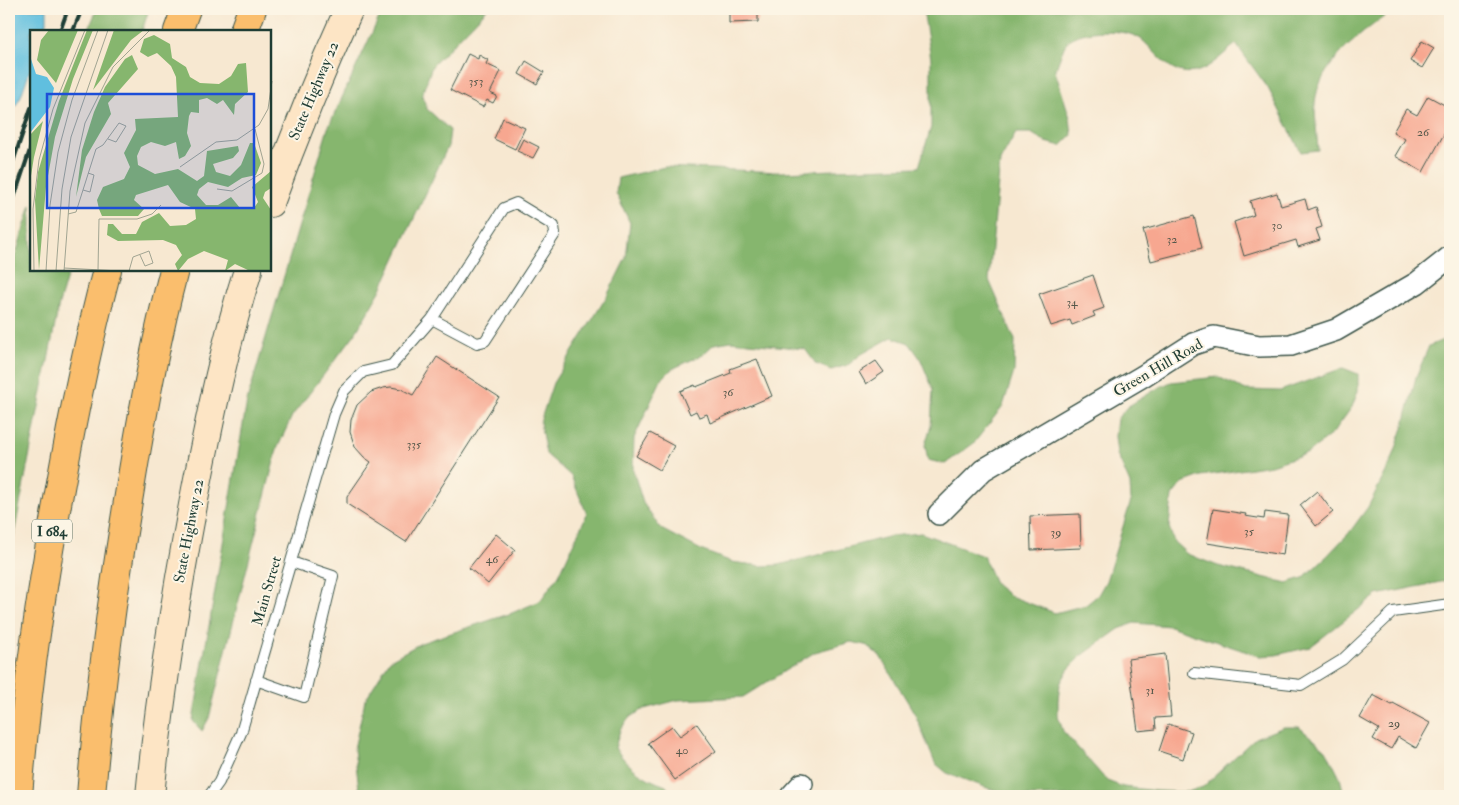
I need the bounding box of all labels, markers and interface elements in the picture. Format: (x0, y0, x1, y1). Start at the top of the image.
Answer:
inset map (30, 30, 271, 271)
street label: State Highway 22 (285, 39, 343, 143)
house number: 353 (469, 74, 483, 89)
house number: 26 (1417, 125, 1430, 140)
house number: 30 (1272, 218, 1282, 233)
house number: 32 (1167, 232, 1177, 247)
house number: 34 (1066, 295, 1078, 310)
street label: Green Hill Road (1110, 334, 1207, 401)
house number: 36 (723, 385, 734, 400)
house number: 335 (407, 437, 422, 452)
street label: State Highway 22 (170, 477, 208, 584)
road number: I 684 (32, 520, 72, 542)
house number: 35 (1244, 524, 1255, 539)
house number: 39 (1051, 525, 1061, 540)
house number: 46 (486, 552, 499, 567)
street label: Main Street (248, 554, 286, 628)
house number: 31 (1146, 683, 1154, 698)
house number: 29 (1388, 716, 1400, 731)
house number: 40 (676, 743, 688, 758)

